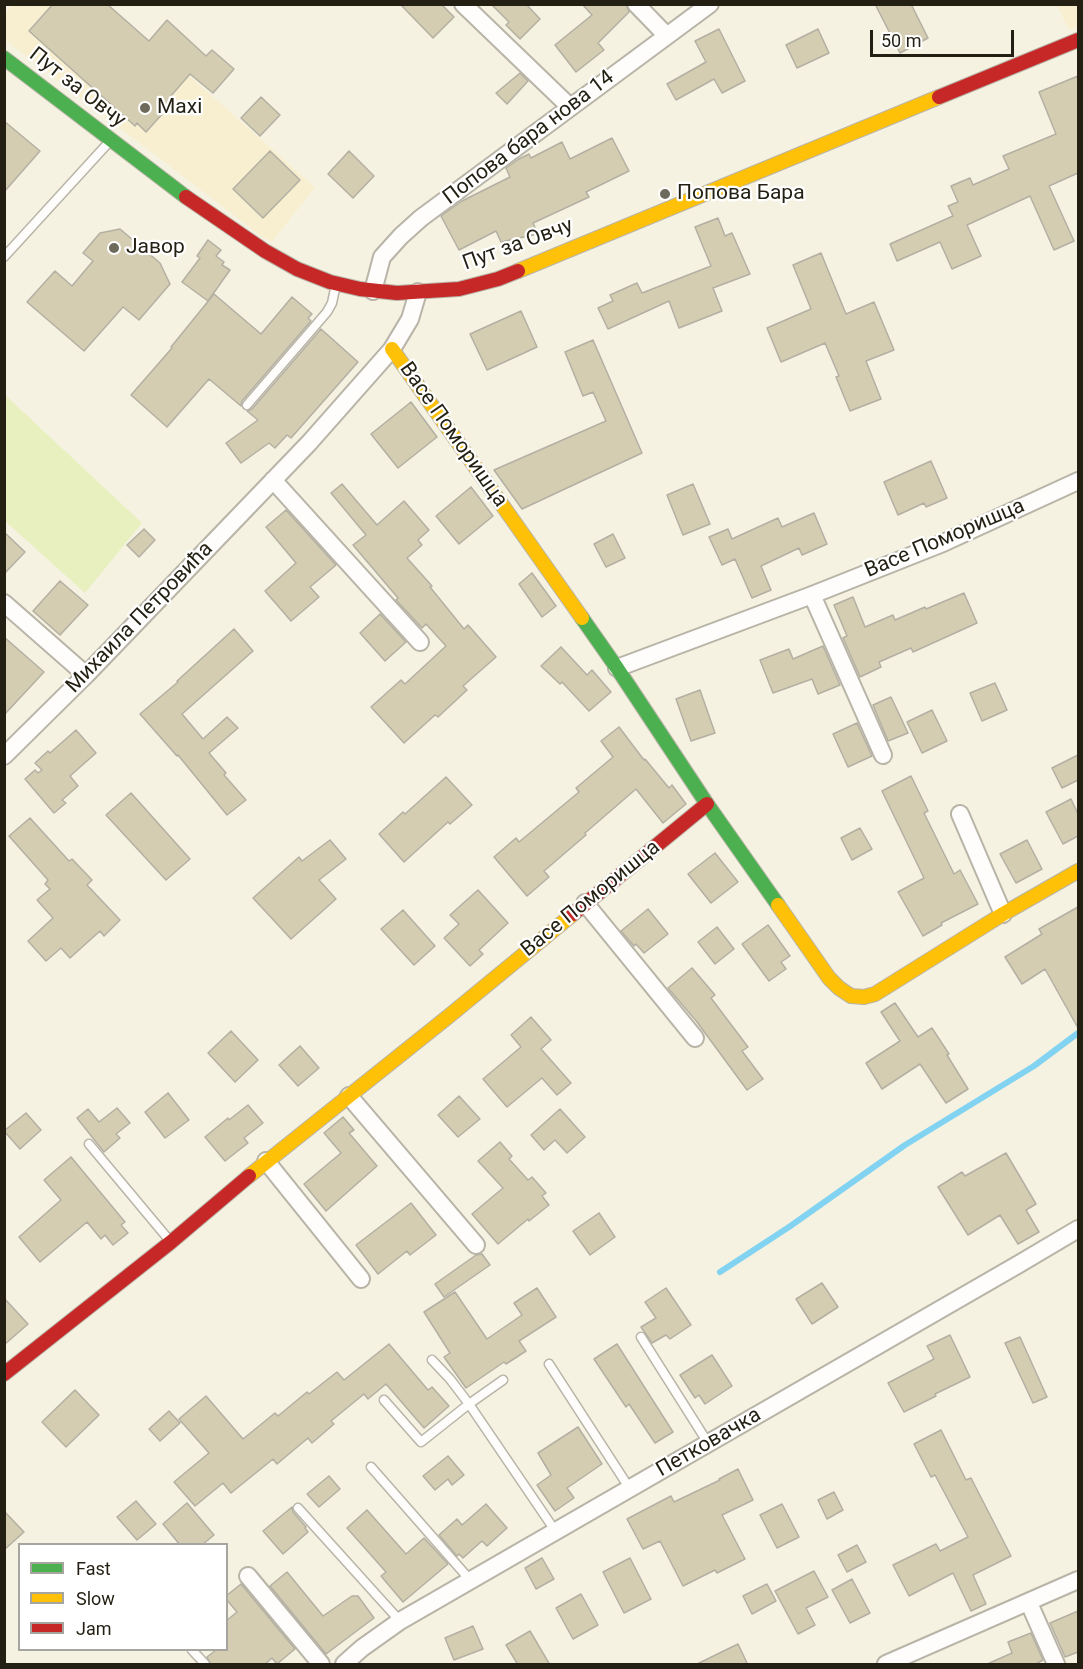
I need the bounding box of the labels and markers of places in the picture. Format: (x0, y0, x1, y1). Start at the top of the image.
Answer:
place label: Maxi (157, 95, 202, 121)
marker: Maxi (138, 101, 152, 115)
place label: Попова Бара (677, 181, 805, 207)
marker: Попова Бара (658, 187, 672, 201)
place label: Јавор (126, 235, 185, 261)
marker: Јавор (107, 241, 121, 255)

